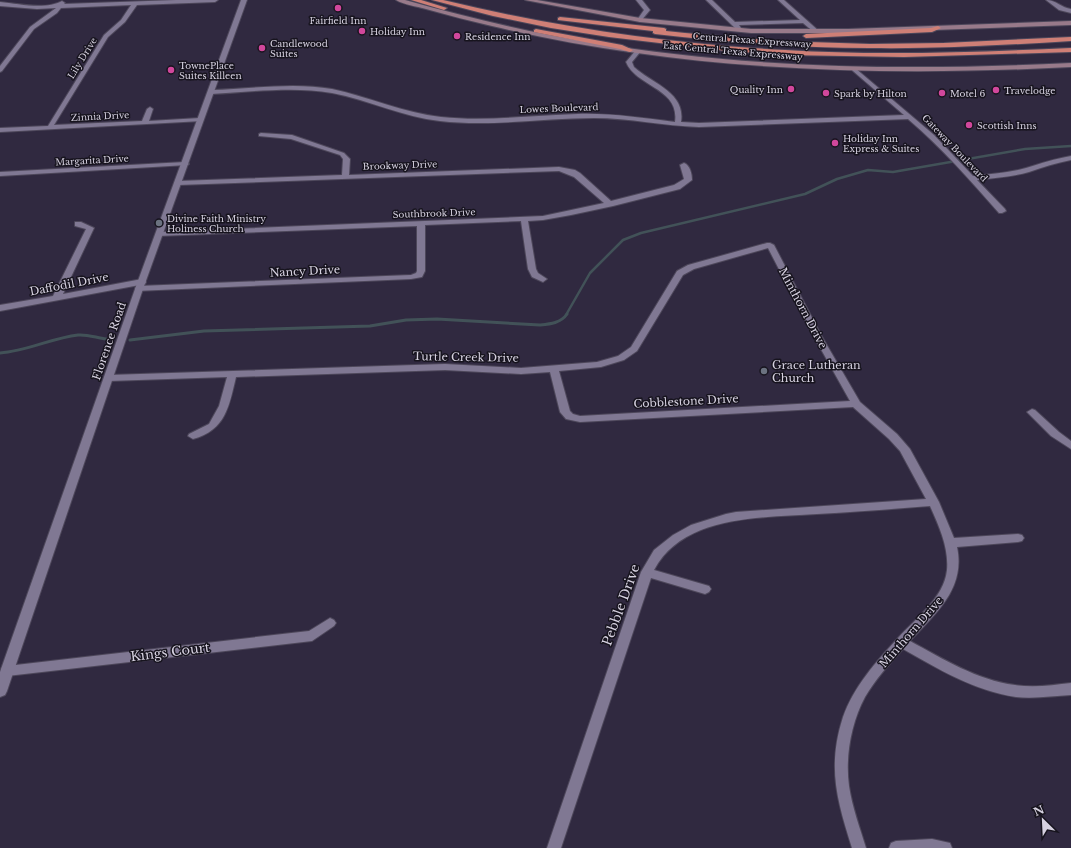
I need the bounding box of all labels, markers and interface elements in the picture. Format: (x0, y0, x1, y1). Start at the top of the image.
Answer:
marker: Fairfield Inn (333, 3, 343, 13)
place label: Fairfield Inn (310, 15, 366, 26)
marker: Holiday Inn (357, 26, 367, 36)
place label: Holiday Inn (370, 26, 425, 37)
street label: Central Texas Expressway (692, 30, 812, 50)
marker: Residence Inn (452, 31, 462, 41)
place label: Residence Inn (465, 31, 530, 42)
street label: Lily Drive (65, 35, 99, 81)
place label: Candlewood Suites (270, 38, 328, 59)
street label: East Central Texas Expressway (663, 39, 804, 63)
marker: Candlewood Suites (257, 43, 267, 53)
place label: TownePlace Suites Killeen (179, 60, 242, 81)
marker: TownePlace Suites Killeen (166, 65, 176, 75)
place label: Quality Inn (730, 84, 783, 95)
marker: Quality Inn (786, 84, 796, 94)
marker: Travelodge (991, 85, 1001, 95)
place label: Travelodge (1004, 85, 1056, 96)
marker: Spark by Hilton (821, 88, 831, 98)
place label: Spark by Hilton (834, 88, 907, 99)
marker: Motel 6 (937, 88, 947, 98)
place label: Motel 6 (950, 88, 986, 99)
street label: Lowes Boulevard (519, 101, 599, 115)
street label: Zinnia Drive (70, 109, 130, 123)
street label: Gateway Boulevard (920, 112, 990, 184)
marker: Scottish Inns (964, 120, 974, 130)
place label: Scottish Inns (977, 120, 1036, 131)
place label: Holiday Inn Express & Suites (843, 133, 919, 154)
marker: Holiday Inn Express & Suites (830, 138, 840, 148)
street label: Margarita Drive (55, 153, 129, 167)
street label: Brookway Drive (363, 158, 437, 172)
street label: Southbrook Drive (392, 206, 476, 220)
place label: Divine Faith Ministry Holiness Church (167, 213, 266, 234)
marker: Divine Faith Ministry Holiness Church (154, 218, 164, 228)
street label: Nancy Drive (269, 262, 341, 280)
street label: Minthorn Drive (776, 265, 830, 351)
street label: Daffodil Drive (28, 269, 110, 299)
street label: Florence Road (89, 300, 129, 382)
street label: Turtle Creek Drive (413, 349, 519, 365)
place label: Grace Lutheran Church (772, 358, 861, 385)
marker: Grace Lutheran Church (759, 366, 769, 376)
street label: Cobblestone Drive (633, 391, 739, 411)
street label: Pebble Drive (598, 562, 644, 648)
street label: Minthorn Drive (876, 594, 946, 670)
street label: Kings Court (129, 639, 211, 665)
north arrow (1023, 800, 1063, 840)
text: N (1031, 802, 1047, 819)

